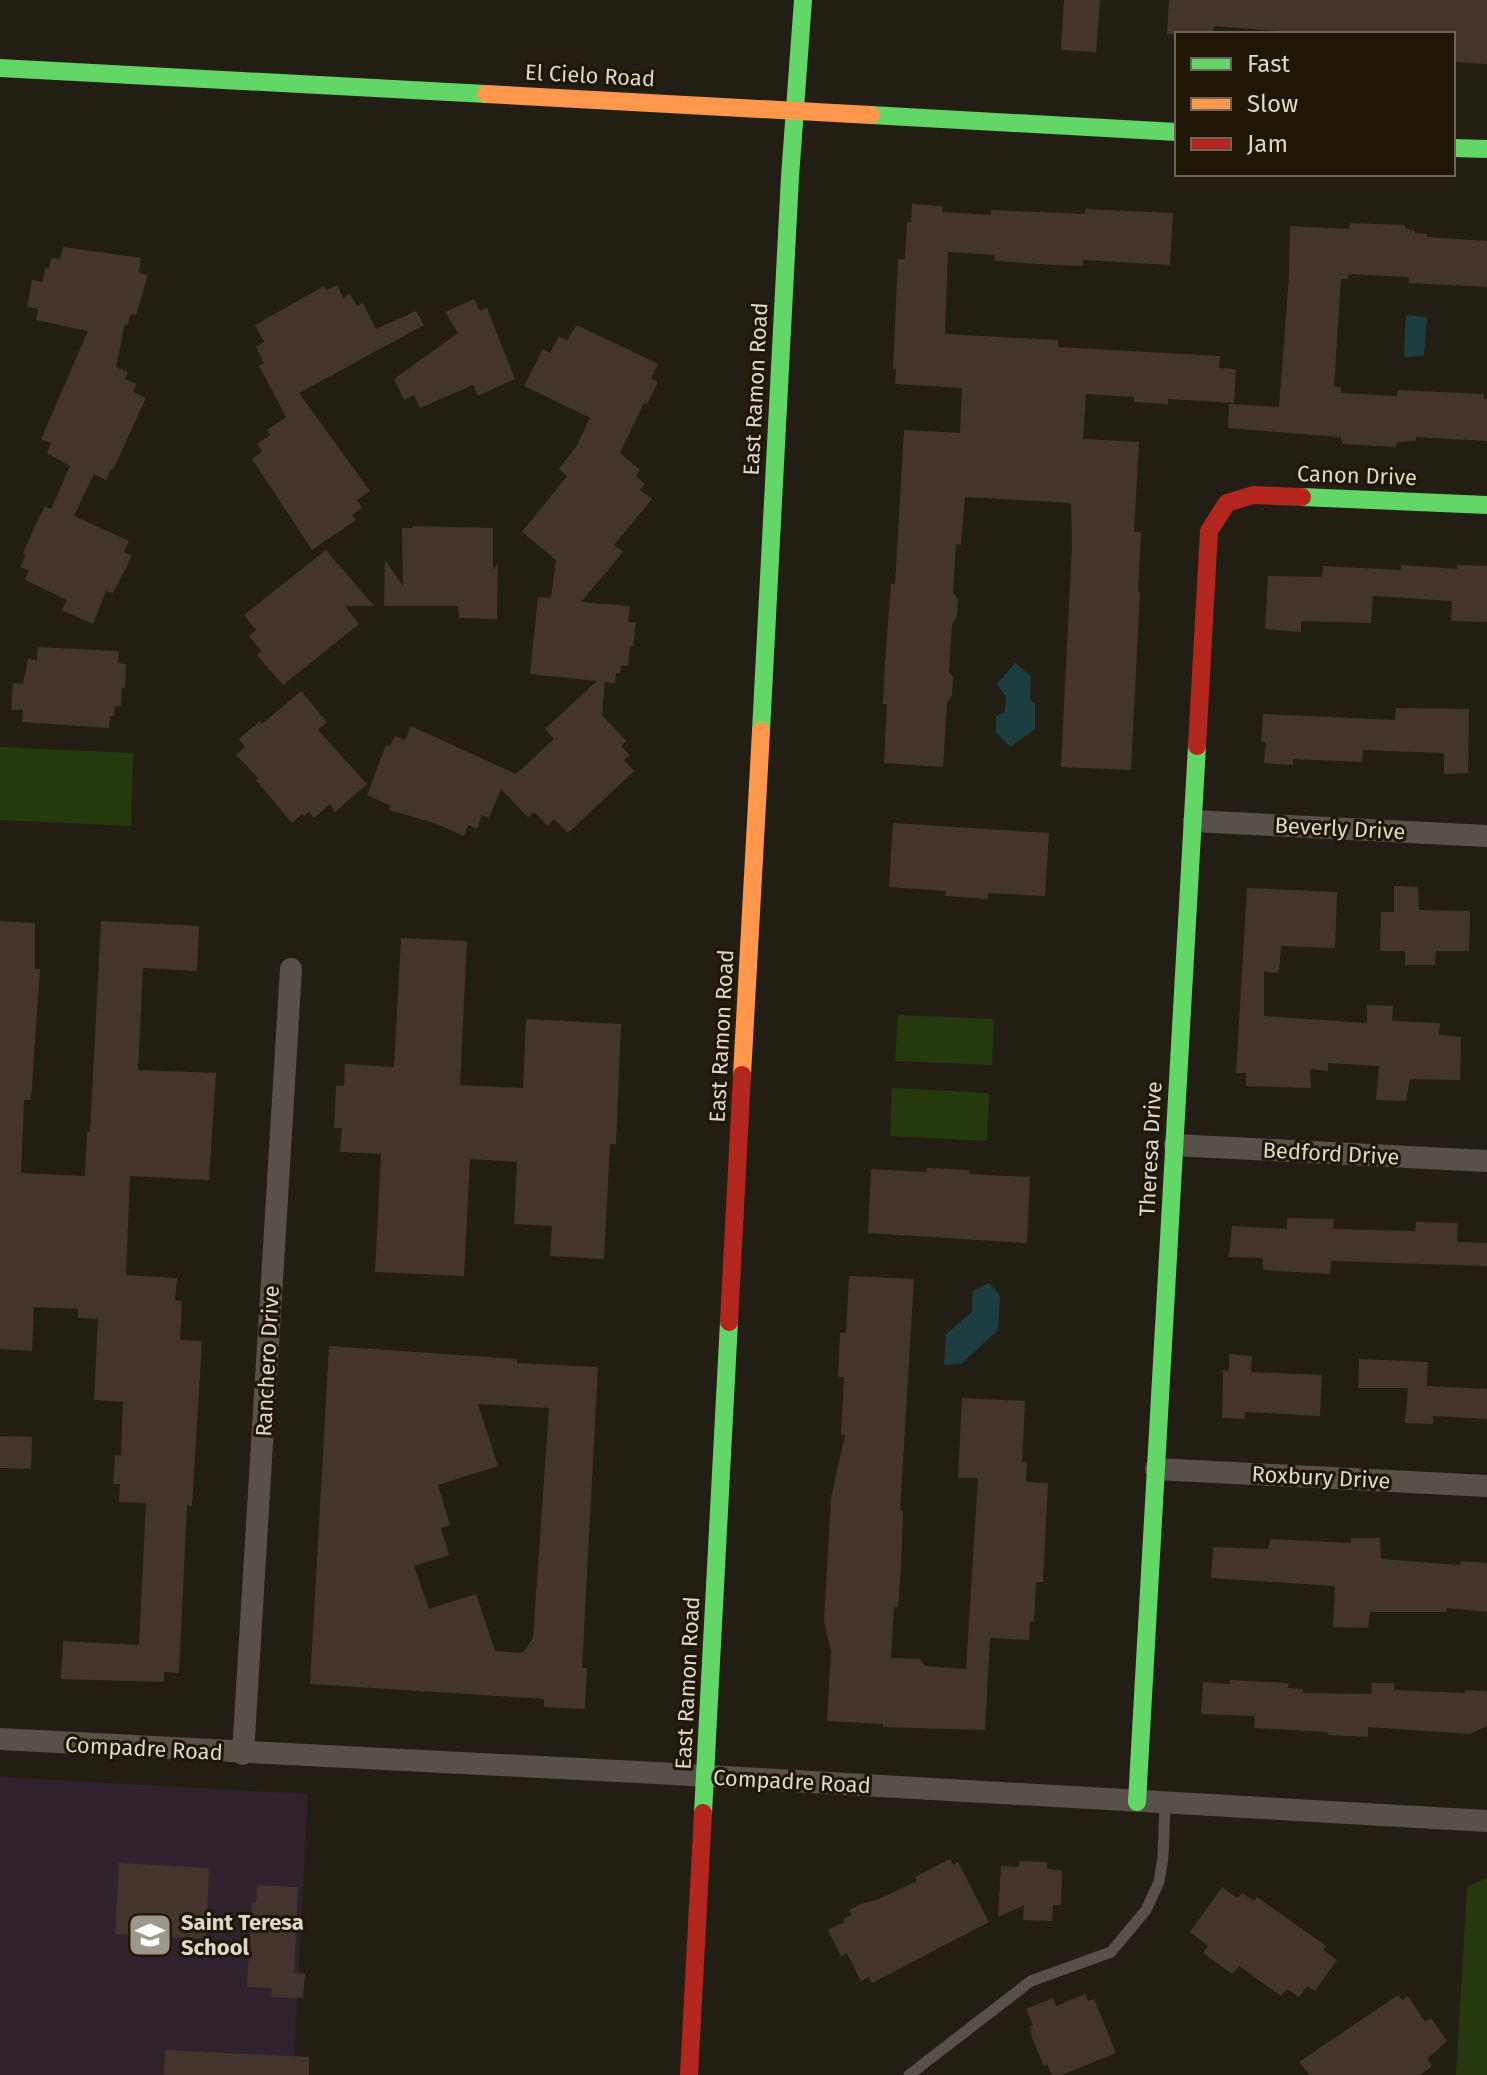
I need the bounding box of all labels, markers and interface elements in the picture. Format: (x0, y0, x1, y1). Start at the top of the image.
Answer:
legend (1175, 32, 1455, 176)
text: Fast (1247, 50, 1290, 78)
street label: El Cielo Road (524, 59, 656, 92)
text: Slow (1247, 90, 1298, 118)
text: Jam (1247, 130, 1288, 158)
street label: East Ramon Road (737, 302, 774, 476)
street label: Canon Drive (1296, 460, 1417, 491)
street label: Beverly Drive (1274, 812, 1406, 845)
street label: East Ramon Road (703, 949, 740, 1123)
street label: Theresa Drive (1133, 1081, 1168, 1217)
street label: Bedford Drive (1262, 1136, 1400, 1171)
street label: Ranchero Drive (250, 1285, 285, 1437)
street label: Roxbury Drive (1251, 1460, 1391, 1495)
street label: East Ramon Road (669, 1596, 706, 1770)
street label: Compadre Road (64, 1731, 224, 1766)
street label: Compadre Road (712, 1764, 872, 1799)
place label: Saint Teresa School (181, 1909, 304, 1961)
school or university icon: Saint Teresa School (126, 1911, 174, 1959)

